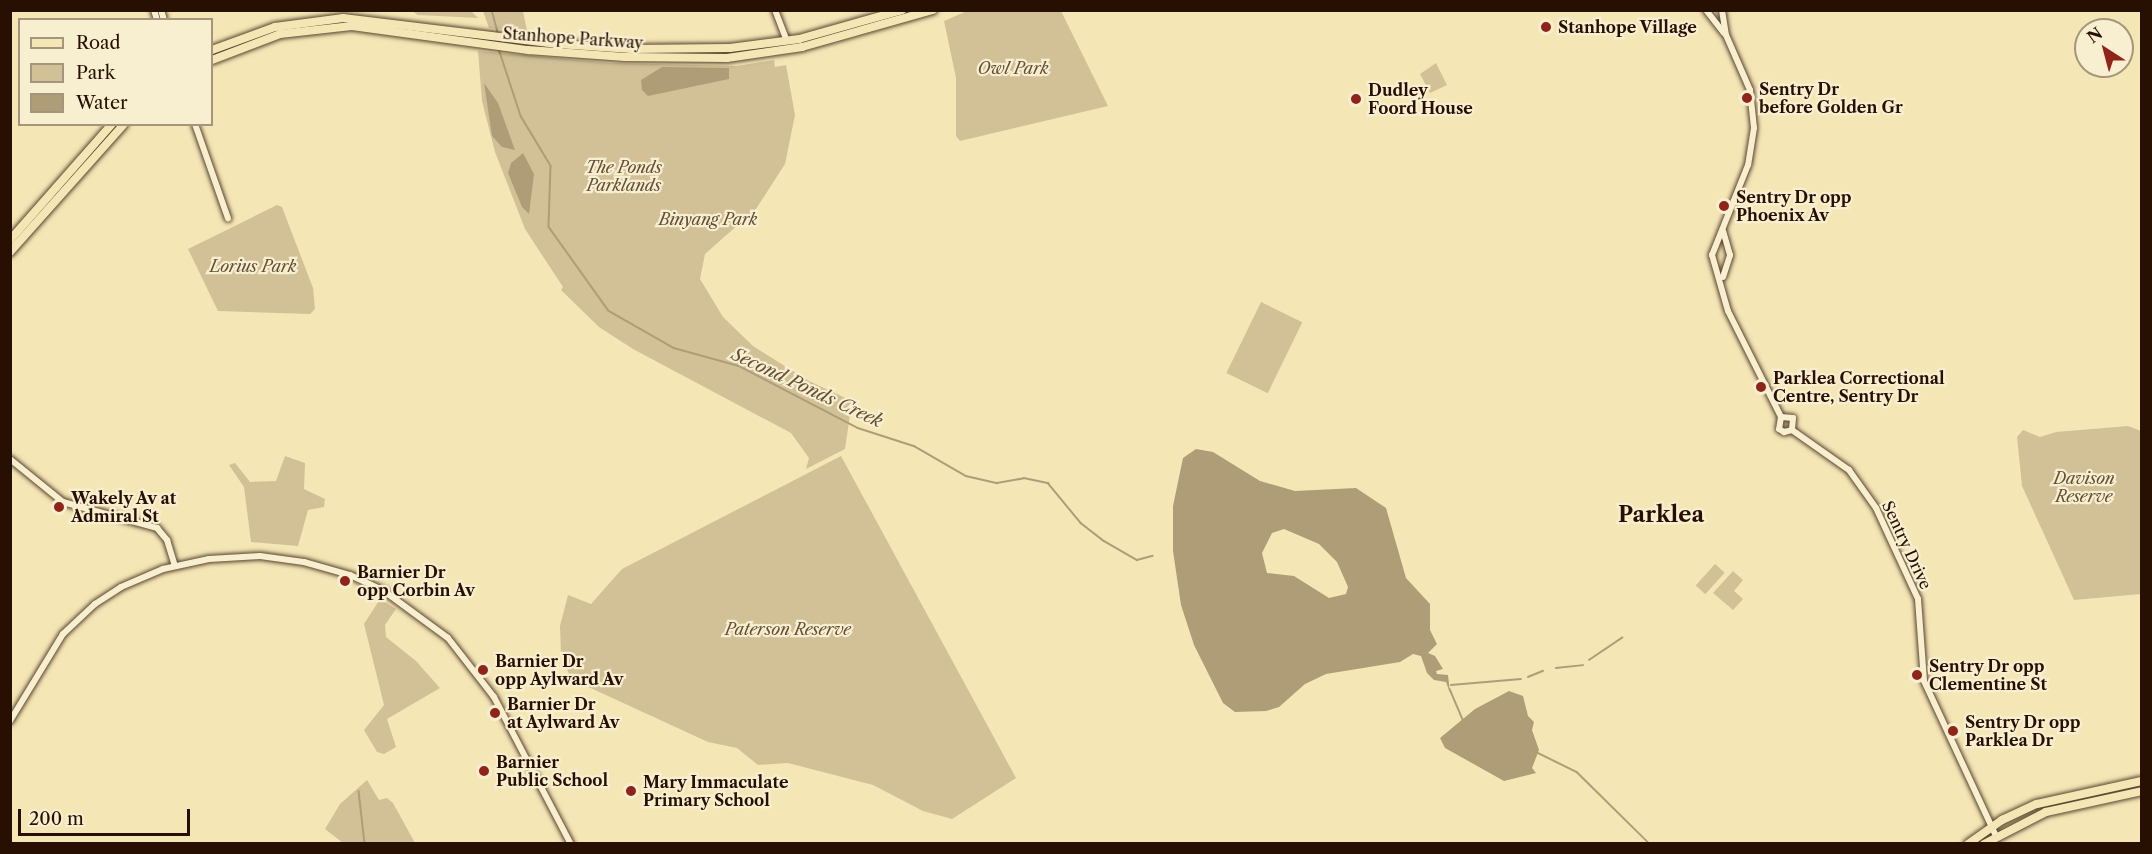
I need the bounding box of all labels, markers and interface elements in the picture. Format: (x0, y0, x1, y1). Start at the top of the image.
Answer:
place label: Stanhope Village (1558, 17, 1697, 37)
legend (18, 18, 213, 126)
north arrow (2074, 18, 2134, 78)
marker: Stanhope Village (1539, 20, 1553, 34)
text: N (2083, 23, 2106, 47)
street label: Stanhope Parkway (502, 24, 644, 52)
text: Road (76, 32, 121, 54)
park label: Owl Park (978, 58, 1048, 78)
text: Park (76, 62, 115, 84)
place label: Sentry Dr before Golden Gr (1759, 79, 1903, 117)
place label: Dudley Foord House (1368, 80, 1473, 118)
marker: Sentry Dr before Golden Gr (1740, 91, 1754, 105)
text: Water (76, 92, 128, 114)
marker: Dudley Foord House (1349, 92, 1363, 106)
park label: The Ponds Parklands (586, 157, 662, 195)
place label: Sentry Dr opp Phoenix Av (1736, 187, 1852, 225)
marker: Sentry Dr opp Phoenix Av (1717, 199, 1731, 213)
park label: Binyang Park (659, 209, 757, 229)
park label: Lorius Park (210, 256, 296, 276)
water label: Second Ponds Creek (728, 344, 886, 432)
place label: Parklea Correctional Centre, Sentry Dr (1773, 368, 1945, 406)
marker: Parklea Correctional Centre, Sentry Dr (1754, 380, 1768, 394)
park label: Davison Reserve (2053, 468, 2115, 506)
place label: Wakely Av at Admiral St (71, 488, 178, 526)
street label: Sentry Drive (1878, 498, 1936, 592)
marker: Wakely Av at Admiral St (52, 500, 66, 514)
district label: Parklea (1618, 502, 1704, 528)
place label: Barnier Dr opp Corbin Av (357, 562, 476, 600)
marker: Barnier Dr opp Corbin Av (338, 574, 352, 588)
park label: Paterson Reserve (725, 619, 851, 639)
place label: Barnier Dr opp Aylward Av (495, 651, 625, 689)
place label: Sentry Dr opp Clementine St (1929, 656, 2047, 694)
marker: Barnier Dr opp Aylward Av (476, 663, 490, 677)
marker: Sentry Dr opp Clementine St (1910, 668, 1924, 682)
place label: Barnier Dr at Aylward Av (507, 694, 621, 732)
marker: Barnier Dr at Aylward Av (488, 706, 502, 720)
place label: Sentry Dr opp Parklea Dr (1965, 712, 2081, 750)
marker: Sentry Dr opp Parklea Dr (1946, 724, 1960, 738)
place label: Barnier Public School (496, 752, 608, 790)
marker: Barnier Public School (477, 764, 491, 778)
place label: Mary Immaculate Primary School (643, 772, 789, 810)
marker: Mary Immaculate Primary School (624, 784, 638, 798)
scale bar (21, 797, 194, 835)
text: 200 m (29, 808, 84, 830)

